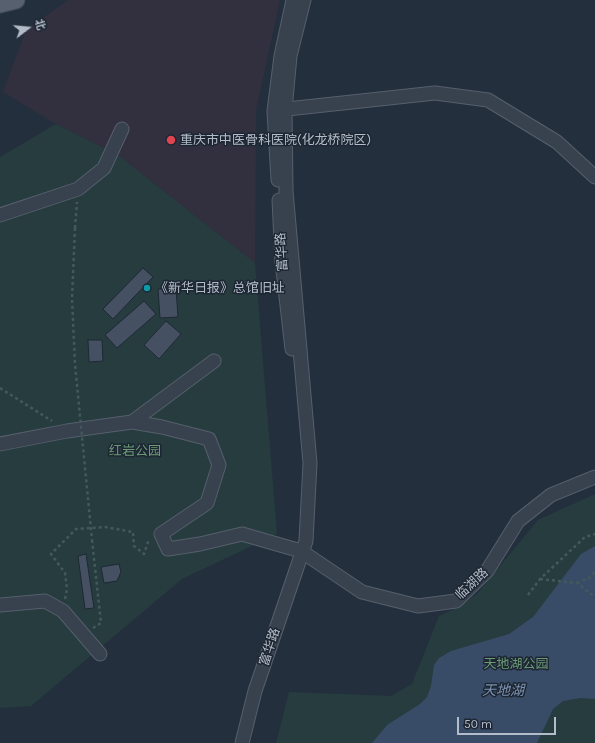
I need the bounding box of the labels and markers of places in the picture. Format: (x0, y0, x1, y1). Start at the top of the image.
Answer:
place label: 重庆市中医骨科医院(化龙桥院区) (180, 132, 371, 148)
marker: 重庆市中医骨科医院(化龙桥院区) (165, 134, 177, 146)
place label: 《新华日报》总馆旧址 (155, 280, 285, 296)
marker: 《新华日报》总馆旧址 (142, 283, 152, 293)

